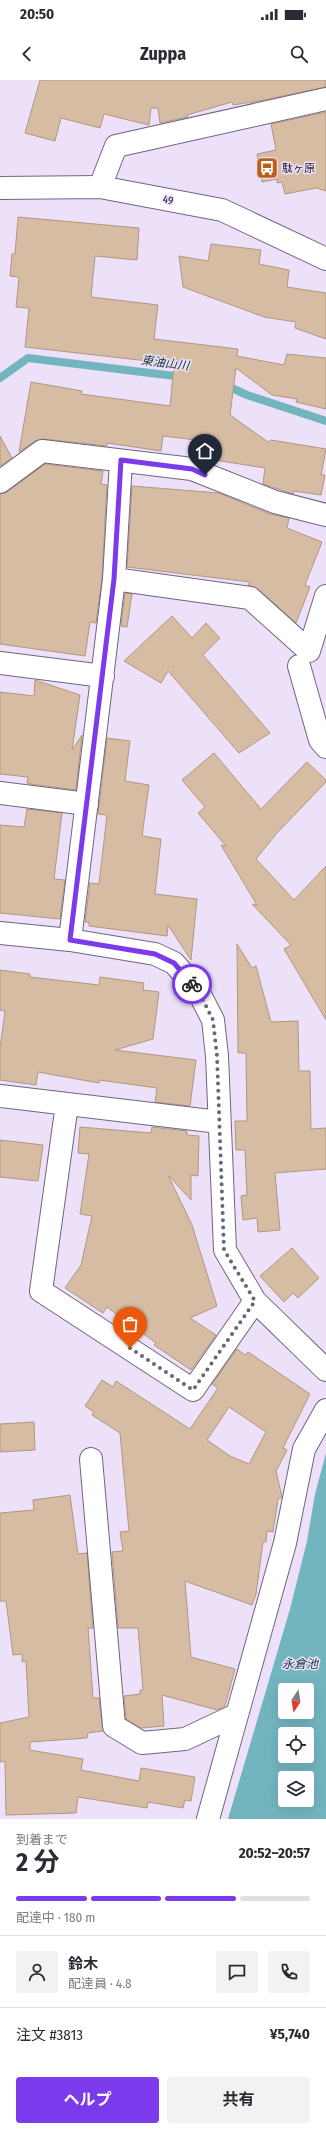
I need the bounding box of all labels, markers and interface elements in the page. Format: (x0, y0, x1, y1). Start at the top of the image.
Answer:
text: 20:50 (20, 5, 54, 23)
icon: back (16, 43, 38, 65)
text: Zuppa (140, 43, 186, 65)
icon: search (288, 43, 310, 65)
bus stop icon: 駄ヶ原 (254, 155, 280, 181)
place label: 駄ヶ原 (282, 162, 315, 175)
street label: 49 (162, 193, 174, 207)
water label: 東油山川 (140, 353, 192, 373)
pin (188, 434, 222, 475)
icon: home (194, 440, 216, 462)
courier (172, 964, 212, 1004)
icon: bike (181, 973, 203, 995)
pin (113, 1307, 147, 1348)
icon: bag (119, 1313, 141, 1335)
water label: 永倉池 (282, 1657, 319, 1671)
north arrow (278, 1683, 314, 1719)
map controls (278, 1683, 314, 1807)
button: locate (278, 1727, 314, 1763)
button: layers (278, 1771, 314, 1807)
text: 到着まで (16, 1832, 68, 1847)
text: 20:52–20:57 (239, 1844, 310, 1862)
text: 2 分 (16, 1847, 59, 1878)
text: 配達中 · 180 m (16, 1910, 95, 1925)
button: person (16, 1951, 58, 1993)
button: chat (216, 1951, 258, 1993)
button: phone (268, 1951, 310, 1993)
text: 鈴木 (68, 1955, 98, 1973)
text: 配達員 · 4.8 (68, 1976, 131, 1991)
text: ¥5,740 (270, 2025, 310, 2043)
text: 注文 #3813 (16, 2026, 83, 2044)
button: ヘルプ (16, 2077, 159, 2123)
button: 共有 (167, 2077, 310, 2123)

